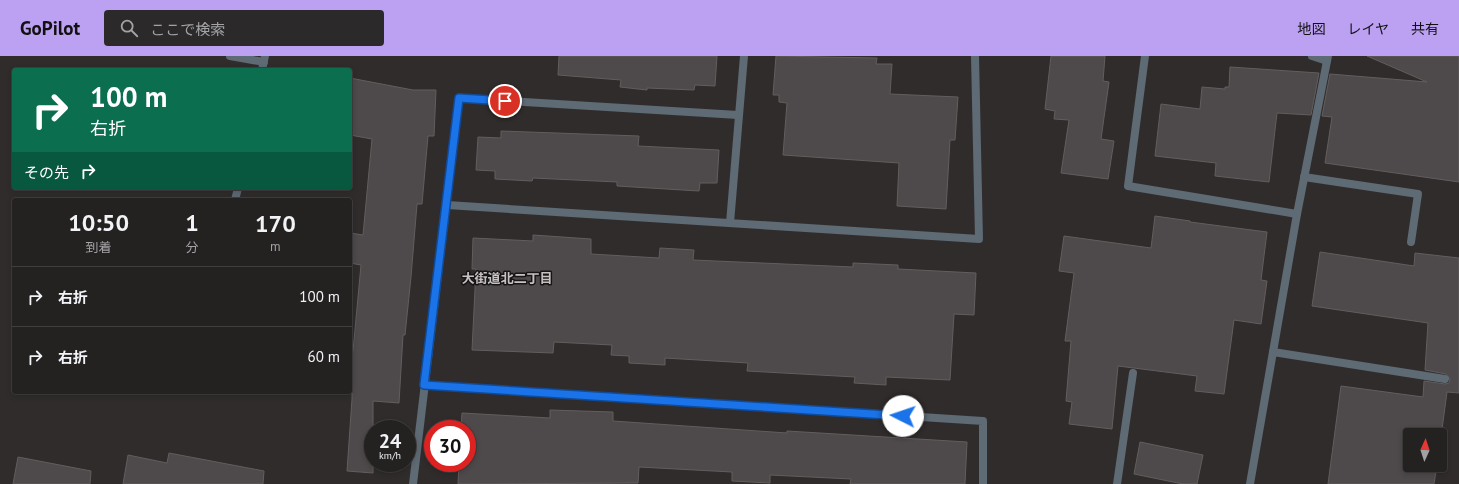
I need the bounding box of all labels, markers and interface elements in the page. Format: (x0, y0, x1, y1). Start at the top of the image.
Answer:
search box (104, 10, 384, 46)
text: GoPilot (20, 16, 80, 40)
icon: search (118, 17, 140, 39)
text: ここで検索 (150, 20, 225, 39)
text: 地図 (1297, 20, 1325, 38)
text: レイヤ (1347, 20, 1389, 38)
text: 共有 (1411, 20, 1439, 38)
text: 100 m (90, 78, 167, 115)
icon: right (24, 84, 76, 136)
pin (488, 84, 522, 118)
icon: arrive (494, 90, 516, 112)
text: 右折 (90, 117, 126, 140)
icon: right (77, 160, 99, 182)
text: その先 (24, 163, 69, 182)
text: 10:50 (68, 207, 129, 238)
text: 1 (185, 207, 199, 238)
text: 170 (255, 208, 296, 239)
text: m (270, 238, 281, 255)
text: 到着 (86, 239, 112, 256)
text: 分 (186, 239, 199, 256)
district label: 大街道北二丁目 (461, 270, 553, 287)
icon: right (24, 286, 46, 308)
text: 100 m (299, 287, 340, 306)
text: 右折 (58, 288, 88, 307)
icon: right (24, 346, 46, 368)
text: 60 m (307, 347, 340, 366)
text: 右折 (58, 348, 88, 367)
position arrow (882, 395, 924, 437)
speed limit sign: 30 (424, 420, 476, 472)
text: 24 (379, 428, 401, 454)
north arrow (1403, 428, 1447, 472)
map controls (1403, 428, 1447, 472)
text: km/h (379, 449, 401, 462)

